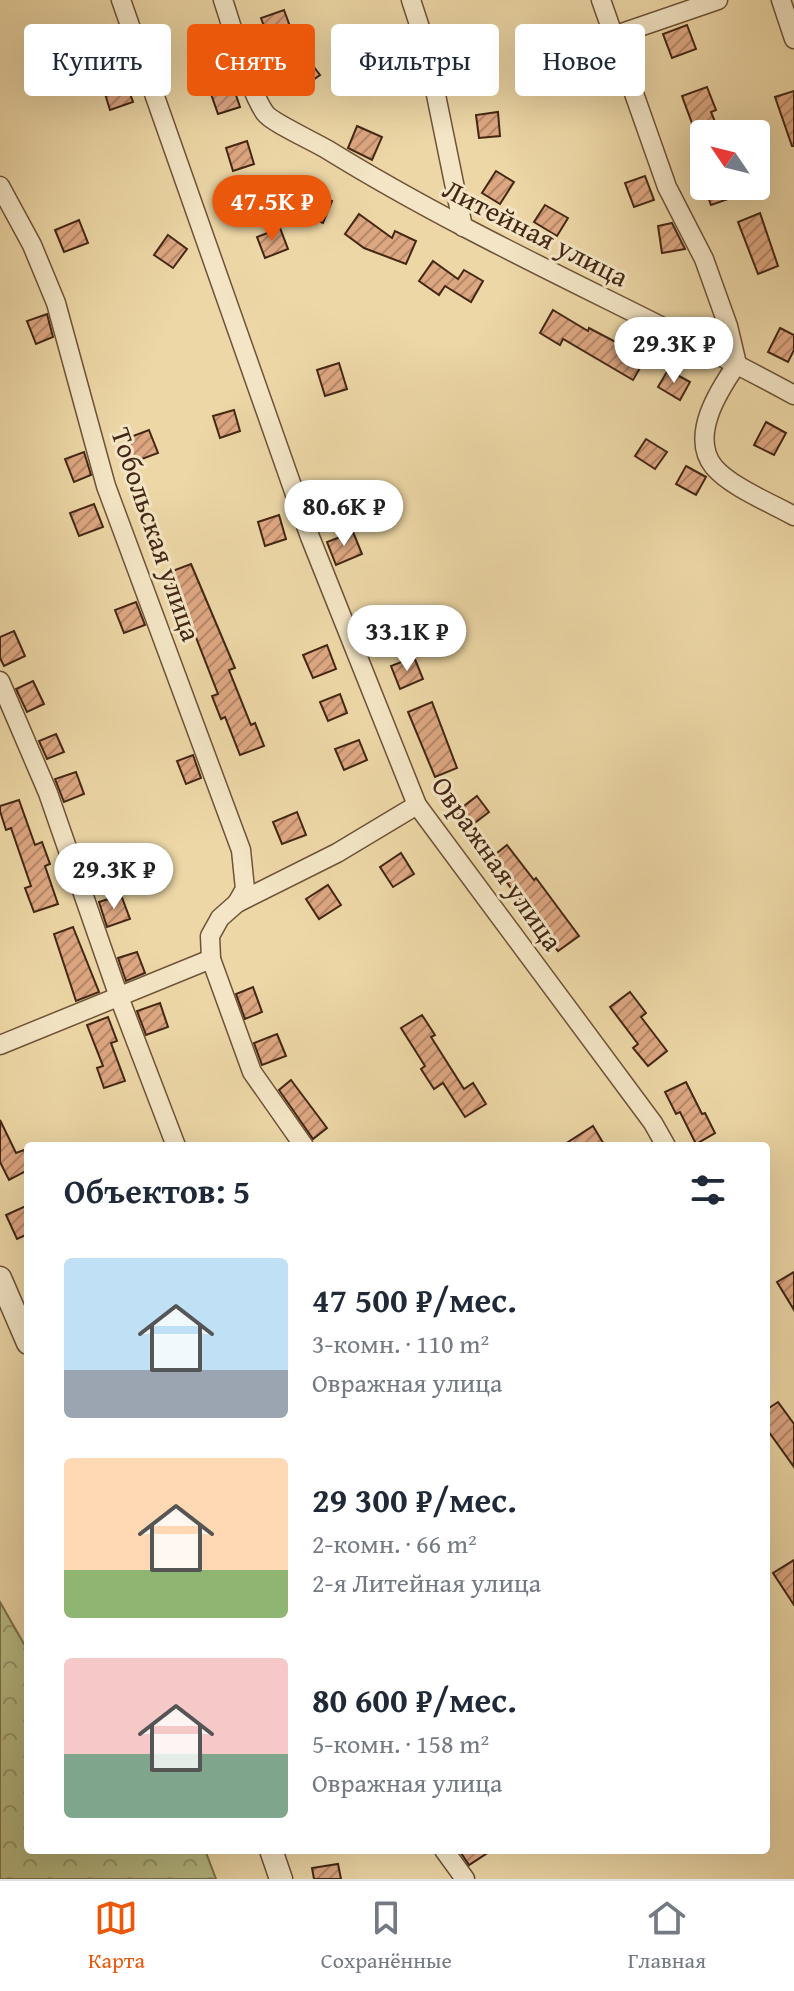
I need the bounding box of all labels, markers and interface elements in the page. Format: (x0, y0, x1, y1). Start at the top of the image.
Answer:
chip: Купить (24, 24, 171, 96)
chip: Снять (187, 24, 315, 96)
chip: Фильтры (331, 24, 499, 96)
chip: Новое (515, 24, 645, 96)
north arrow (690, 120, 770, 200)
map controls (690, 120, 770, 200)
street label: Литейная улица (436, 168, 636, 297)
pin: 47.5K ₽ (198, 175, 346, 243)
text: 47.5K ₽ (230, 181, 314, 220)
pin: 29.3K ₽ (600, 317, 748, 385)
text: 29.3K ₽ (632, 323, 716, 362)
street label: Тобольская улица (101, 422, 213, 647)
pin: 80.6K ₽ (270, 480, 418, 548)
text: 80.6K ₽ (302, 486, 386, 525)
pin: 33.1K ₽ (333, 605, 481, 673)
text: 33.1K ₽ (365, 611, 449, 650)
street label: Овражная улица (422, 767, 574, 959)
pin: 29.3K ₽ (40, 843, 188, 911)
text: 29.3K ₽ (72, 849, 156, 888)
text: Объектов: 5 (64, 1166, 250, 1215)
icon: filters (686, 1168, 730, 1212)
text: 47 500 ₽/мес. (312, 1275, 517, 1324)
icon: home (128, 1290, 224, 1386)
text: 3-комн. · 110 m² (312, 1324, 489, 1363)
text: Овражная улица (312, 1363, 502, 1402)
text: 29 300 ₽/мес. (312, 1475, 517, 1524)
icon: home (128, 1490, 224, 1586)
text: 2-комн. · 66 m² (312, 1524, 477, 1563)
text: 2-я Литейная улица (312, 1563, 541, 1602)
text: 80 600 ₽/мес. (312, 1675, 517, 1724)
icon: home (128, 1690, 224, 1786)
text: 5-комн. · 158 m² (312, 1724, 489, 1763)
text: Овражная улица (312, 1763, 502, 1802)
tab: Карта (88, 1896, 145, 1976)
tab: Сохранённые (321, 1896, 452, 1976)
tab: Главная (628, 1896, 706, 1976)

